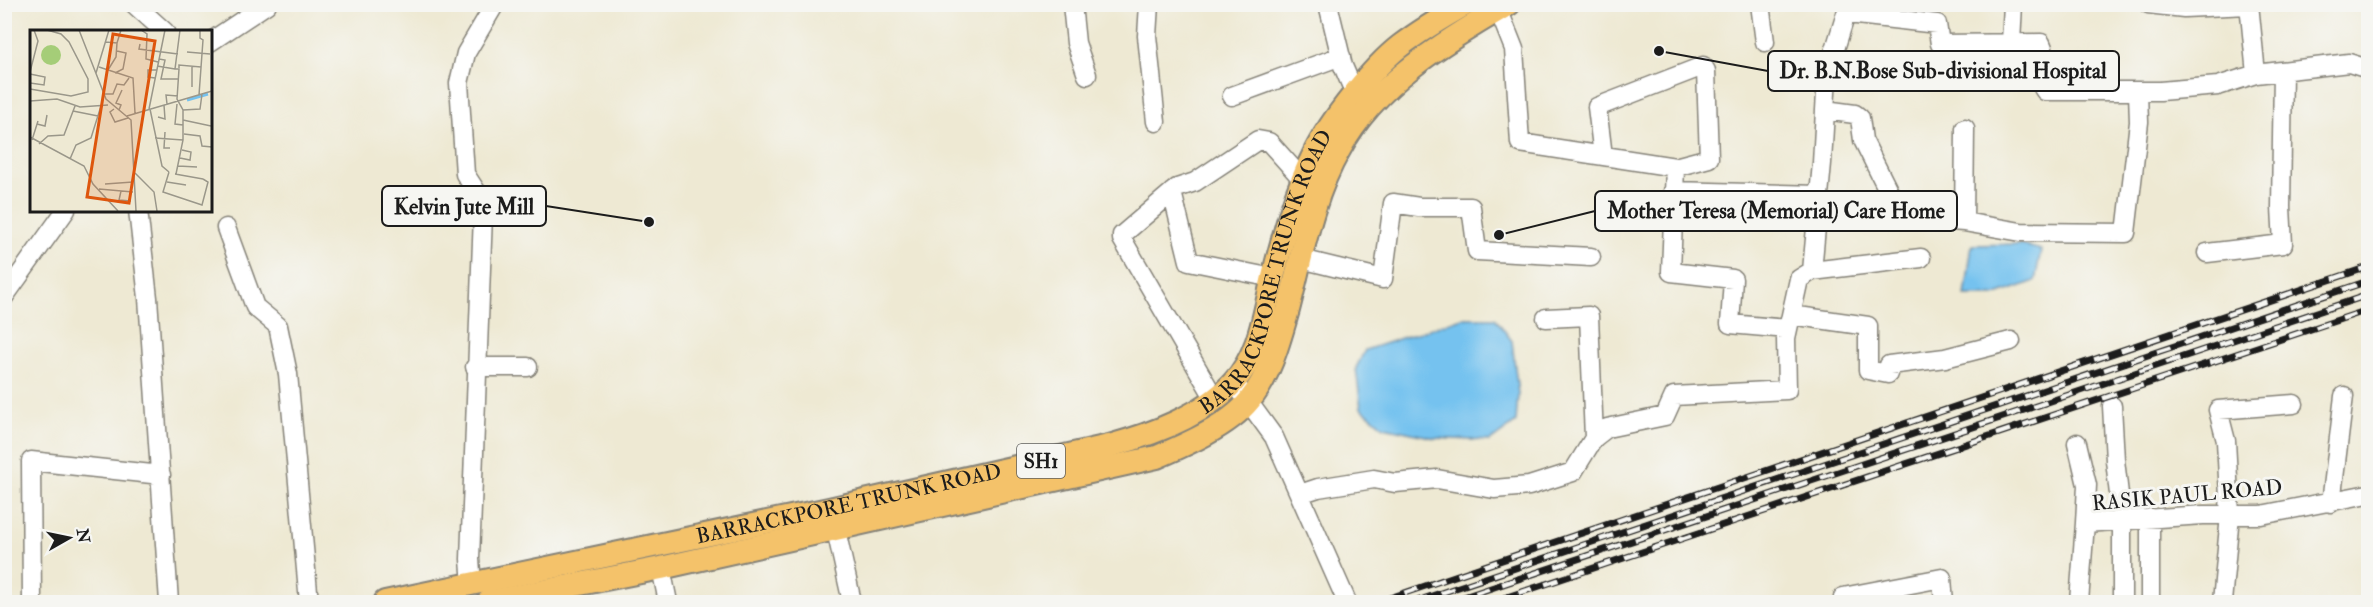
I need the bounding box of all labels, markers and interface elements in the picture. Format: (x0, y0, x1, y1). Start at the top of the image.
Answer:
inset map (30, 30, 212, 212)
callout: Dr. B.N.Bose Sub-divisional Hospital (1768, 51, 2119, 91)
text: Dr. B.N.Bose Sub-divisional Hospital (1779, 57, 2107, 86)
street label: BARRACKPORE TRUNK ROAD (1194, 125, 1339, 421)
callout: Kelvin Jute Mill (382, 186, 546, 226)
callout: Mother Teresa (Memorial) Care Home (1595, 191, 1957, 231)
text: Kelvin Jute Mill (394, 193, 534, 222)
text: Mother Teresa (Memorial) Care Home (1606, 197, 1946, 225)
road number: SH1 (1017, 444, 1065, 478)
street label: BARRACKPORE TRUNK ROAD (694, 458, 1004, 550)
street label: RASIK PAUL ROAD (2091, 474, 2283, 517)
north arrow (39, 508, 99, 568)
text: N (72, 526, 94, 545)

